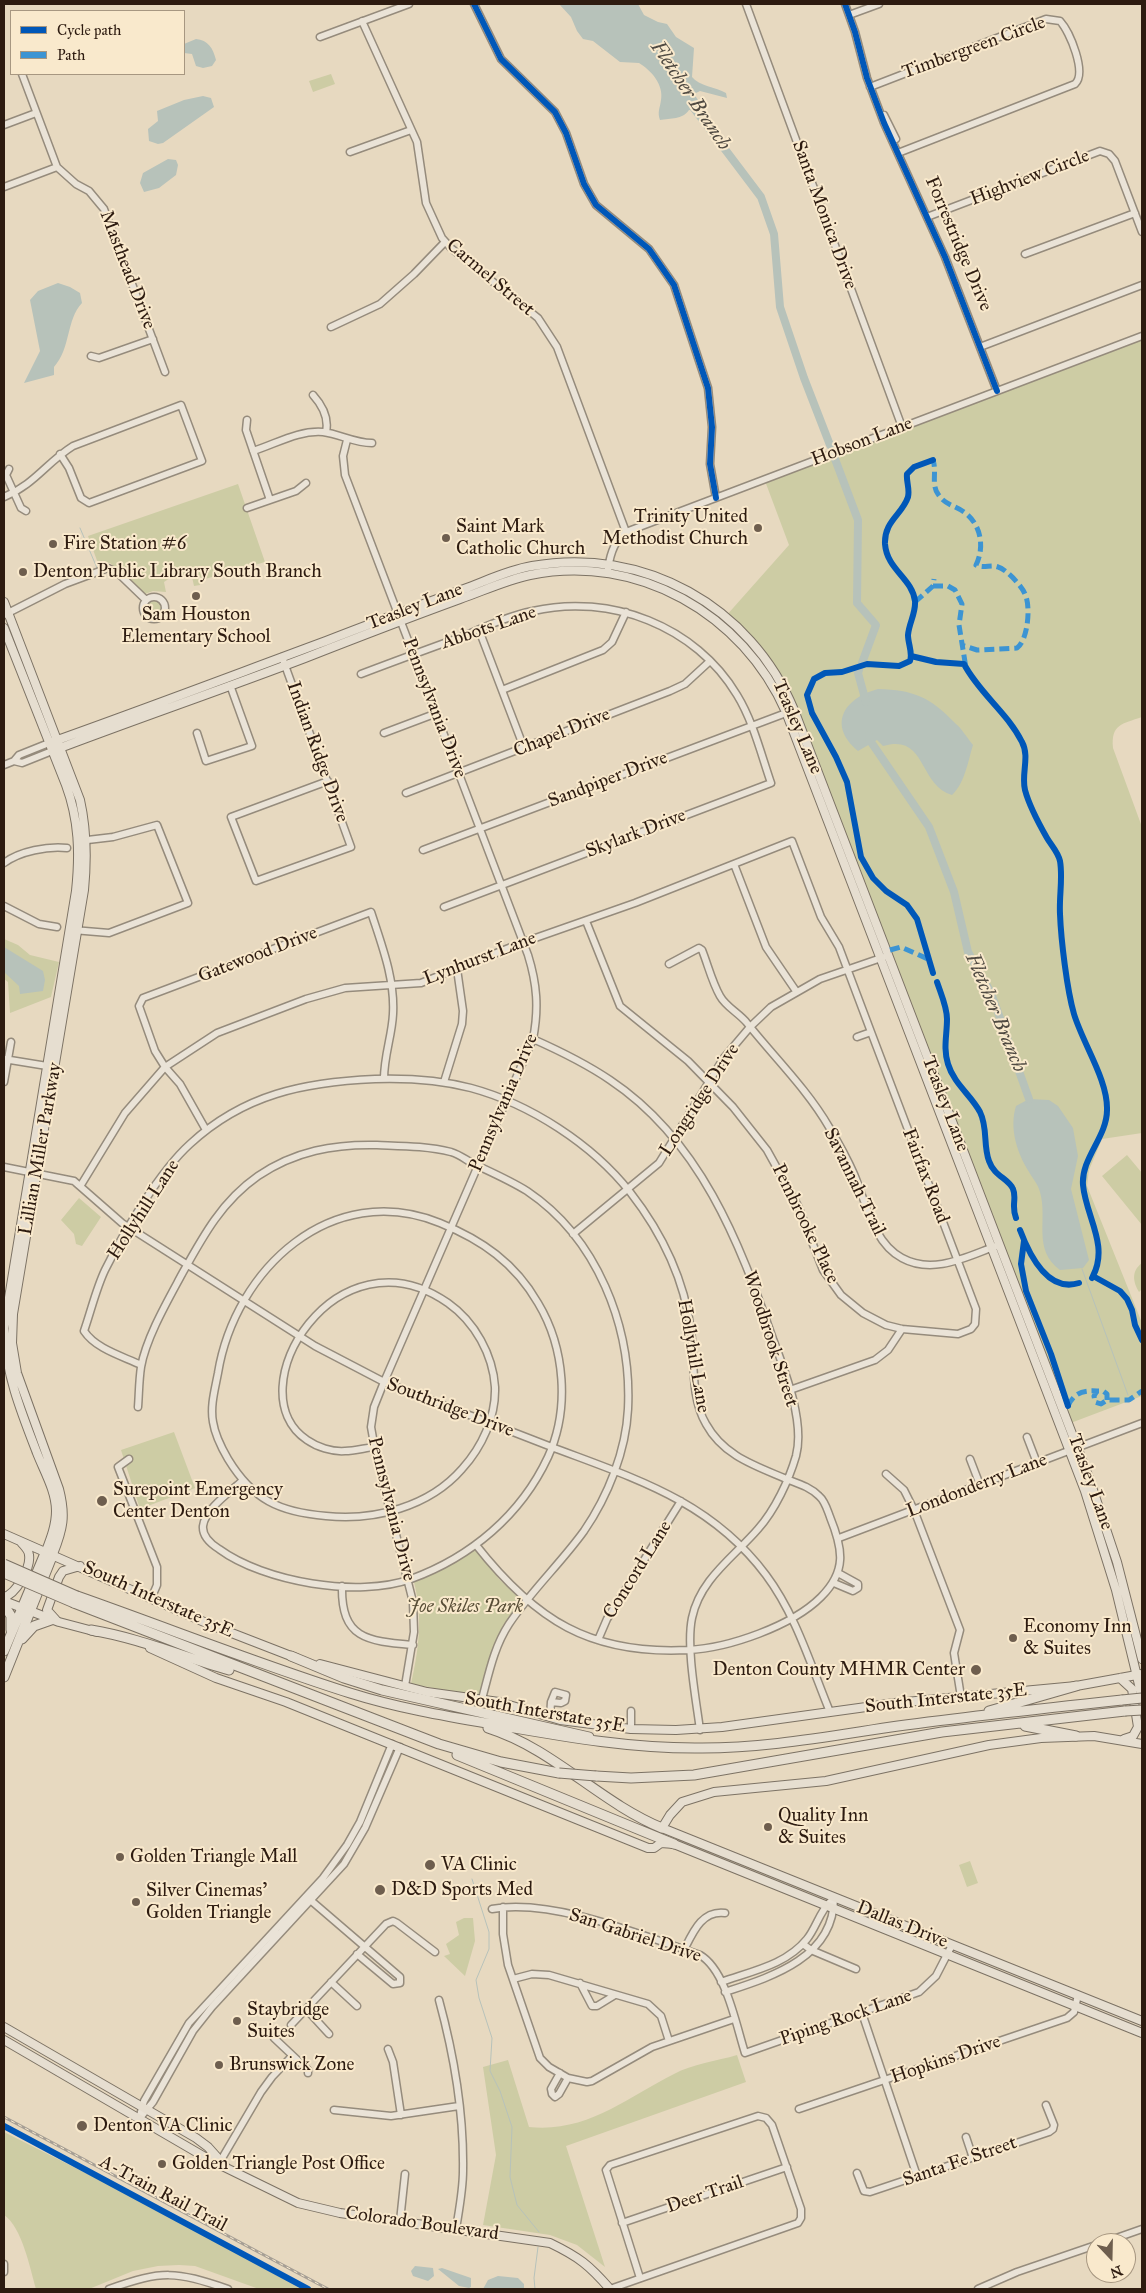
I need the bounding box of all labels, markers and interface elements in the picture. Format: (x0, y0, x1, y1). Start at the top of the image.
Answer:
legend (10, 10, 185, 75)
street label: Timbergreen Circle (899, 12, 1049, 84)
text: Cycle path (57, 21, 121, 39)
water label: Fletcher Branch (645, 37, 735, 155)
text: Path (57, 46, 85, 64)
street label: Santa Monica Drive (787, 138, 861, 292)
street label: Highview Circle (967, 145, 1093, 211)
street label: Forrestridge Drive (919, 173, 997, 315)
street label: Masthead Drive (94, 207, 160, 333)
street label: Carmel Street (441, 234, 539, 322)
street label: Hobson Lane (808, 412, 916, 472)
place label: Trinity United Methodist Church (602, 506, 748, 550)
place label: Saint Mark Catholic Church (456, 516, 585, 560)
marker: Trinity United Methodist Church (752, 522, 764, 534)
marker: Saint Mark Catholic Church (440, 532, 452, 544)
place label: Fire Station #6 (63, 533, 187, 555)
marker: Fire Station #6 (47, 538, 59, 550)
place label: Denton Public Library South Branch (33, 561, 322, 583)
marker: Denton Public Library South Branch (17, 566, 29, 578)
street label: Teasley Lane (364, 578, 466, 636)
marker: Sam Houston Elementary School (190, 590, 202, 602)
street label: Abbots Lane (439, 601, 539, 655)
place label: Sam Houston Elementary School (121, 604, 271, 648)
street label: Pennsylvania Drive (397, 635, 471, 781)
street label: Teasley Lane (767, 676, 827, 778)
street label: Indian Ridge Drive (281, 678, 353, 826)
street label: Chapel Drive (510, 703, 614, 763)
street label: Sandpiper Drive (545, 747, 671, 813)
street label: Skylark Drive (583, 804, 689, 864)
street label: Gatewood Drive (195, 922, 321, 988)
street label: Lynhurst Lane (421, 927, 539, 991)
water label: Fletcher Branch (959, 950, 1031, 1076)
street label: Pennsylvania Drive (465, 1030, 543, 1176)
street label: Longridge Drive (655, 1039, 745, 1161)
street label: Teasley Lane (916, 1053, 974, 1155)
street label: Lillian Miller Parkway (15, 1061, 67, 1237)
street label: Savannah Trail (818, 1124, 890, 1240)
street label: Fairfax Road (896, 1125, 954, 1227)
street label: Hollyhill Lane (103, 1156, 185, 1264)
street label: Pembrooke Place (766, 1160, 844, 1288)
street label: Woodbrook Street (737, 1268, 803, 1410)
street label: Hollyhill Lane (672, 1297, 714, 1415)
street label: Southridge Drive (383, 1373, 517, 1443)
street label: Teasley Lane (1062, 1431, 1118, 1533)
street label: Pennsylvania Drive (362, 1434, 420, 1584)
street label: Londonderry Lane (904, 1449, 1050, 1523)
place label: Surepoint Emergency Center Denton (113, 1479, 283, 1523)
marker: Surepoint Emergency Center Denton (95, 1494, 109, 1508)
street label: Concord Lane (599, 1517, 677, 1623)
street label: South Interstate 35E (79, 1556, 237, 1644)
park label: Joe Skiles Park (407, 1596, 523, 1618)
place label: Economy Inn & Suites (1023, 1616, 1132, 1660)
marker: Economy Inn & Suites (1007, 1632, 1019, 1644)
place label: Denton County MHMR Center (712, 1659, 965, 1681)
marker: Denton County MHMR Center (969, 1663, 983, 1677)
street label: South Interstate 35E (864, 1679, 1028, 1719)
street label: South Interstate 35E (463, 1688, 627, 1738)
place label: Quality Inn & Suites (778, 1805, 868, 1849)
marker: Quality Inn & Suites (762, 1821, 774, 1833)
place label: Golden Triangle Mall (130, 1846, 297, 1868)
marker: Golden Triangle Mall (114, 1851, 126, 1863)
place label: VA Clinic (441, 1854, 517, 1876)
marker: VA Clinic (423, 1858, 437, 1872)
place label: D&D Sports Med (391, 1879, 533, 1901)
place label: Silver Cinemas' Golden Triangle (146, 1880, 271, 1924)
marker: D&D Sports Med (373, 1883, 387, 1897)
marker: Silver Cinemas' Golden Triangle (130, 1896, 142, 1908)
street label: Dallas Drive (853, 1896, 951, 1954)
street label: San Gabriel Drive (566, 1904, 704, 1968)
street label: Piping Rock Lane (777, 1985, 915, 2051)
place label: Staybridge Suites (247, 1999, 329, 2043)
marker: Staybridge Suites (231, 2015, 243, 2027)
street label: Hopkins Drive (888, 2031, 1004, 2089)
place label: Brunswick Zone (229, 2054, 354, 2076)
marker: Brunswick Zone (213, 2059, 225, 2071)
place label: Denton VA Clinic (93, 2115, 233, 2137)
marker: Denton VA Clinic (75, 2119, 89, 2133)
street label: Santa Fe Street (900, 2132, 1020, 2192)
street label: A-Train Rail Trail (95, 2151, 231, 2237)
place label: Golden Triangle Post Office (172, 2153, 385, 2175)
marker: Golden Triangle Post Office (156, 2158, 168, 2170)
street label: Deer Trail (663, 2171, 747, 2219)
street label: Colorado Boulevard (344, 2202, 500, 2246)
north arrow (1086, 2233, 1136, 2283)
text: N (1108, 2261, 1125, 2282)

